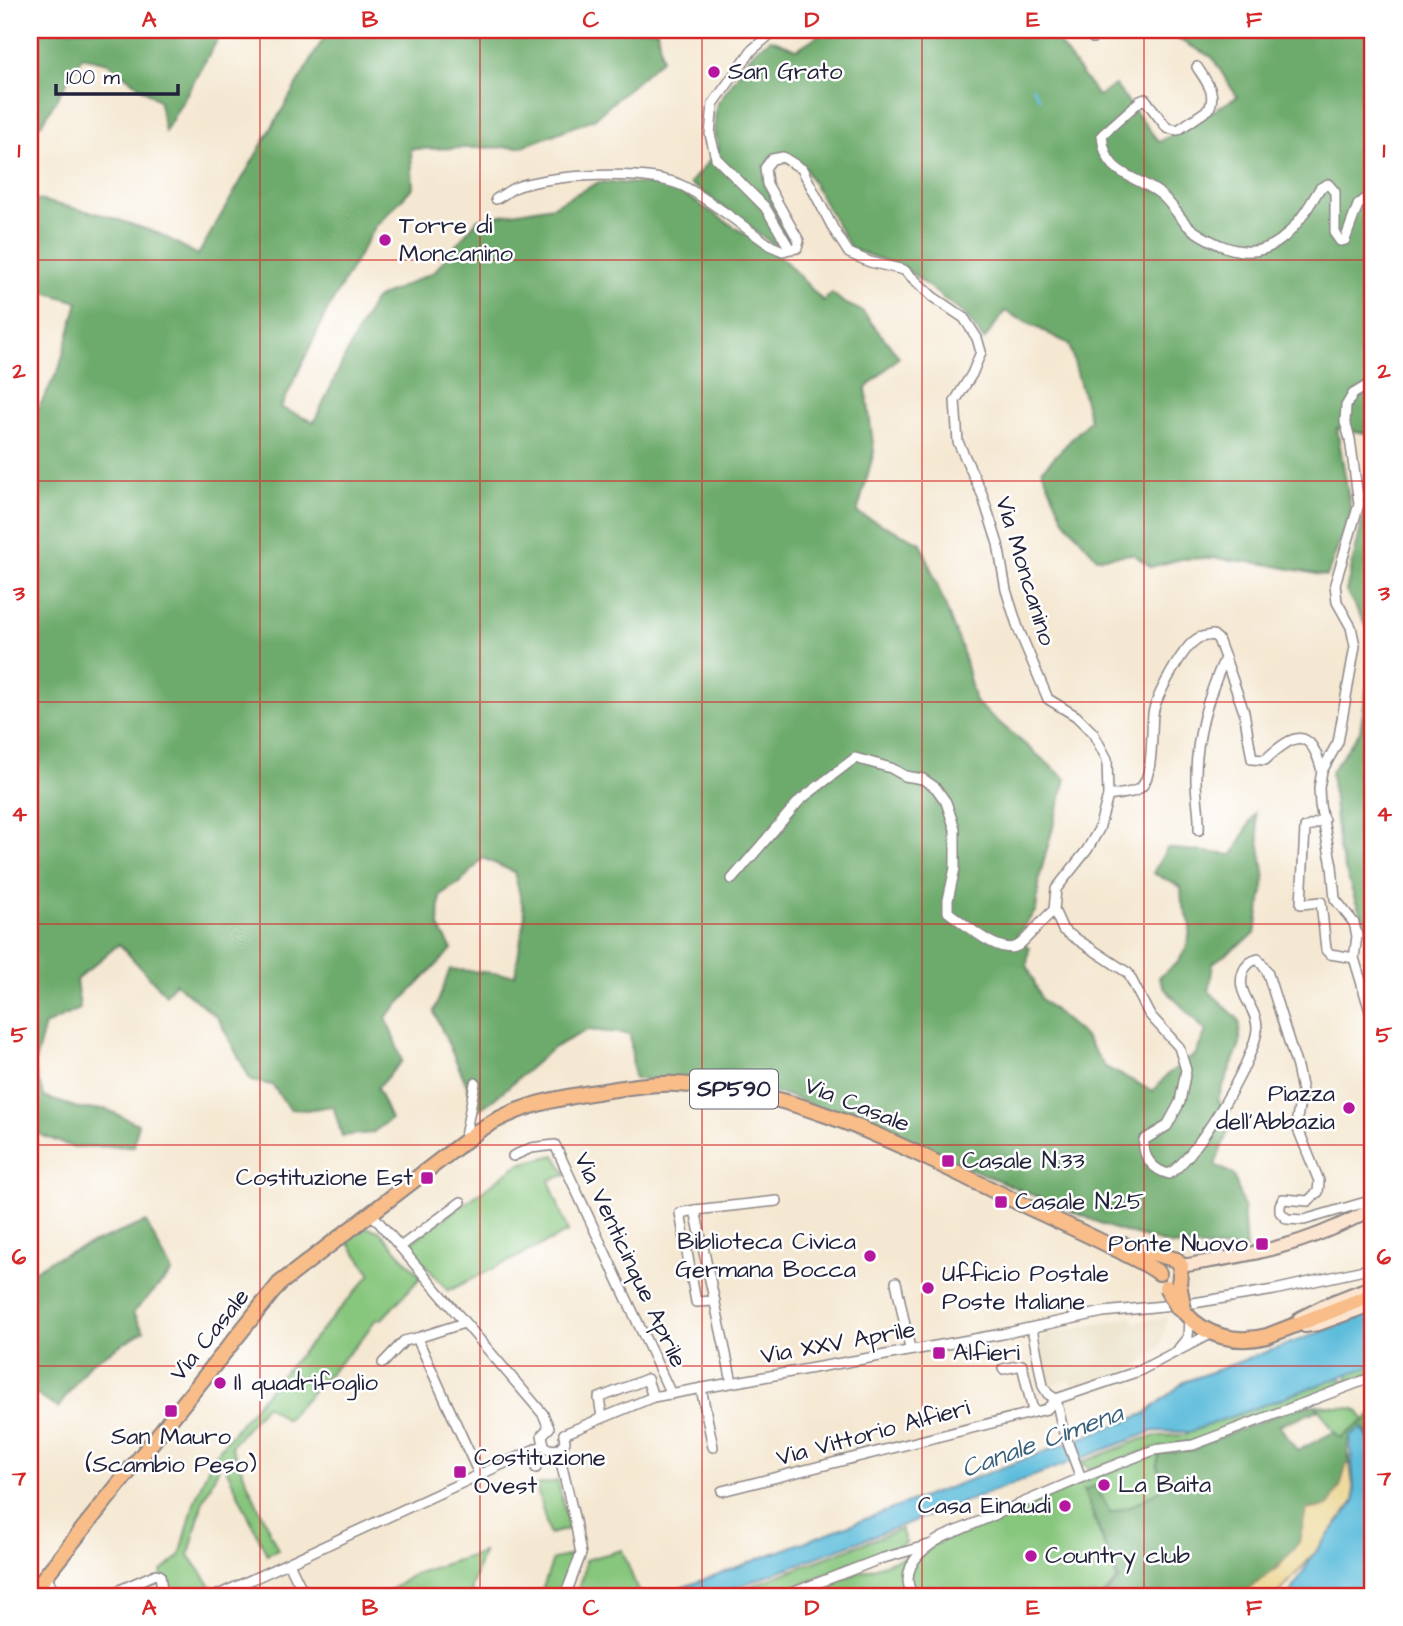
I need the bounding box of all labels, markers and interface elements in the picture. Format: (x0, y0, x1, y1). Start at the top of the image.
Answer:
text: A (142, 4, 157, 36)
text: B (362, 4, 379, 36)
text: C (583, 4, 600, 36)
text: D (805, 4, 820, 36)
text: E (1026, 4, 1040, 36)
text: F (1246, 4, 1263, 36)
scale bar (56, 52, 178, 96)
place label: San Grato (728, 55, 843, 89)
text: 100 m (66, 63, 121, 92)
marker: San Grato (706, 64, 722, 80)
text: 1 (18, 134, 21, 166)
text: 1 (1383, 134, 1386, 166)
place label: Torre di Moncanino (399, 209, 513, 271)
marker: Torre di Moncanino (377, 232, 393, 248)
text: 2 (11, 355, 26, 387)
text: 2 (1376, 355, 1391, 387)
street label: Via Moncanino (986, 492, 1064, 650)
text: 3 (12, 577, 25, 609)
text: 3 (1377, 577, 1390, 609)
text: 4 (11, 798, 27, 830)
text: 4 (1376, 798, 1392, 830)
text: 5 (11, 1019, 28, 1051)
text: 5 (1376, 1019, 1393, 1051)
street label: Via Casale (799, 1068, 915, 1142)
road number: SP590 (690, 1070, 778, 1108)
place label: Piazza dell'Abbazia (1216, 1077, 1335, 1139)
marker: Piazza dell'Abbazia (1341, 1100, 1357, 1116)
place label: Casale N.33 (962, 1144, 1085, 1178)
street label: Via Venticinque Aprile (565, 1147, 695, 1373)
marker: Casale N.33 (940, 1153, 956, 1169)
place label: Costituzione Est (236, 1161, 413, 1195)
marker: Costituzione Est (419, 1170, 435, 1186)
place label: Casale N.25 (1015, 1185, 1144, 1219)
marker: Casale N.25 (993, 1194, 1009, 1210)
place label: Biblioteca Civica Germana Bocca (675, 1225, 856, 1287)
place label: Ponte Nuovo (1108, 1227, 1249, 1261)
marker: Ponte Nuovo (1254, 1236, 1270, 1252)
text: 6 (12, 1241, 27, 1273)
text: 6 (1377, 1241, 1392, 1273)
marker: Biblioteca Civica Germana Bocca (862, 1248, 878, 1264)
place label: Ufficio Postale Poste Italiane (942, 1257, 1109, 1319)
marker: Ufficio Postale Poste Italiane (920, 1280, 936, 1296)
street label: Via Casale (162, 1281, 258, 1389)
street label: Via XXV Aprile (758, 1313, 918, 1373)
place label: Alfieri (953, 1336, 1020, 1370)
marker: Alfieri (931, 1345, 947, 1361)
place label: Il quadrifoglio (234, 1366, 378, 1401)
marker: Il quadrifoglio (212, 1375, 228, 1391)
street label: Via Vittorio Alfieri (773, 1391, 974, 1475)
water label: Canale Cimena (956, 1395, 1129, 1487)
marker: San Mauro (Scambio Peso) (163, 1403, 179, 1419)
place label: San Mauro (Scambio Peso) (85, 1420, 257, 1482)
place label: Costituzione Ovest (474, 1441, 606, 1503)
text: 7 (11, 1462, 27, 1494)
text: 7 (1376, 1462, 1392, 1494)
marker: Costituzione Ovest (452, 1464, 468, 1480)
place label: La Baita (1118, 1468, 1211, 1502)
marker: La Baita (1096, 1477, 1112, 1493)
place label: Casa Einaudi (918, 1489, 1051, 1523)
marker: Casa Einaudi (1057, 1498, 1073, 1514)
place label: Country club (1045, 1539, 1191, 1574)
marker: Country club (1023, 1548, 1039, 1564)
text: A (142, 1592, 157, 1624)
text: B (362, 1592, 379, 1624)
text: C (583, 1592, 600, 1624)
text: D (805, 1592, 820, 1624)
text: E (1026, 1592, 1040, 1624)
text: F (1246, 1592, 1263, 1624)

